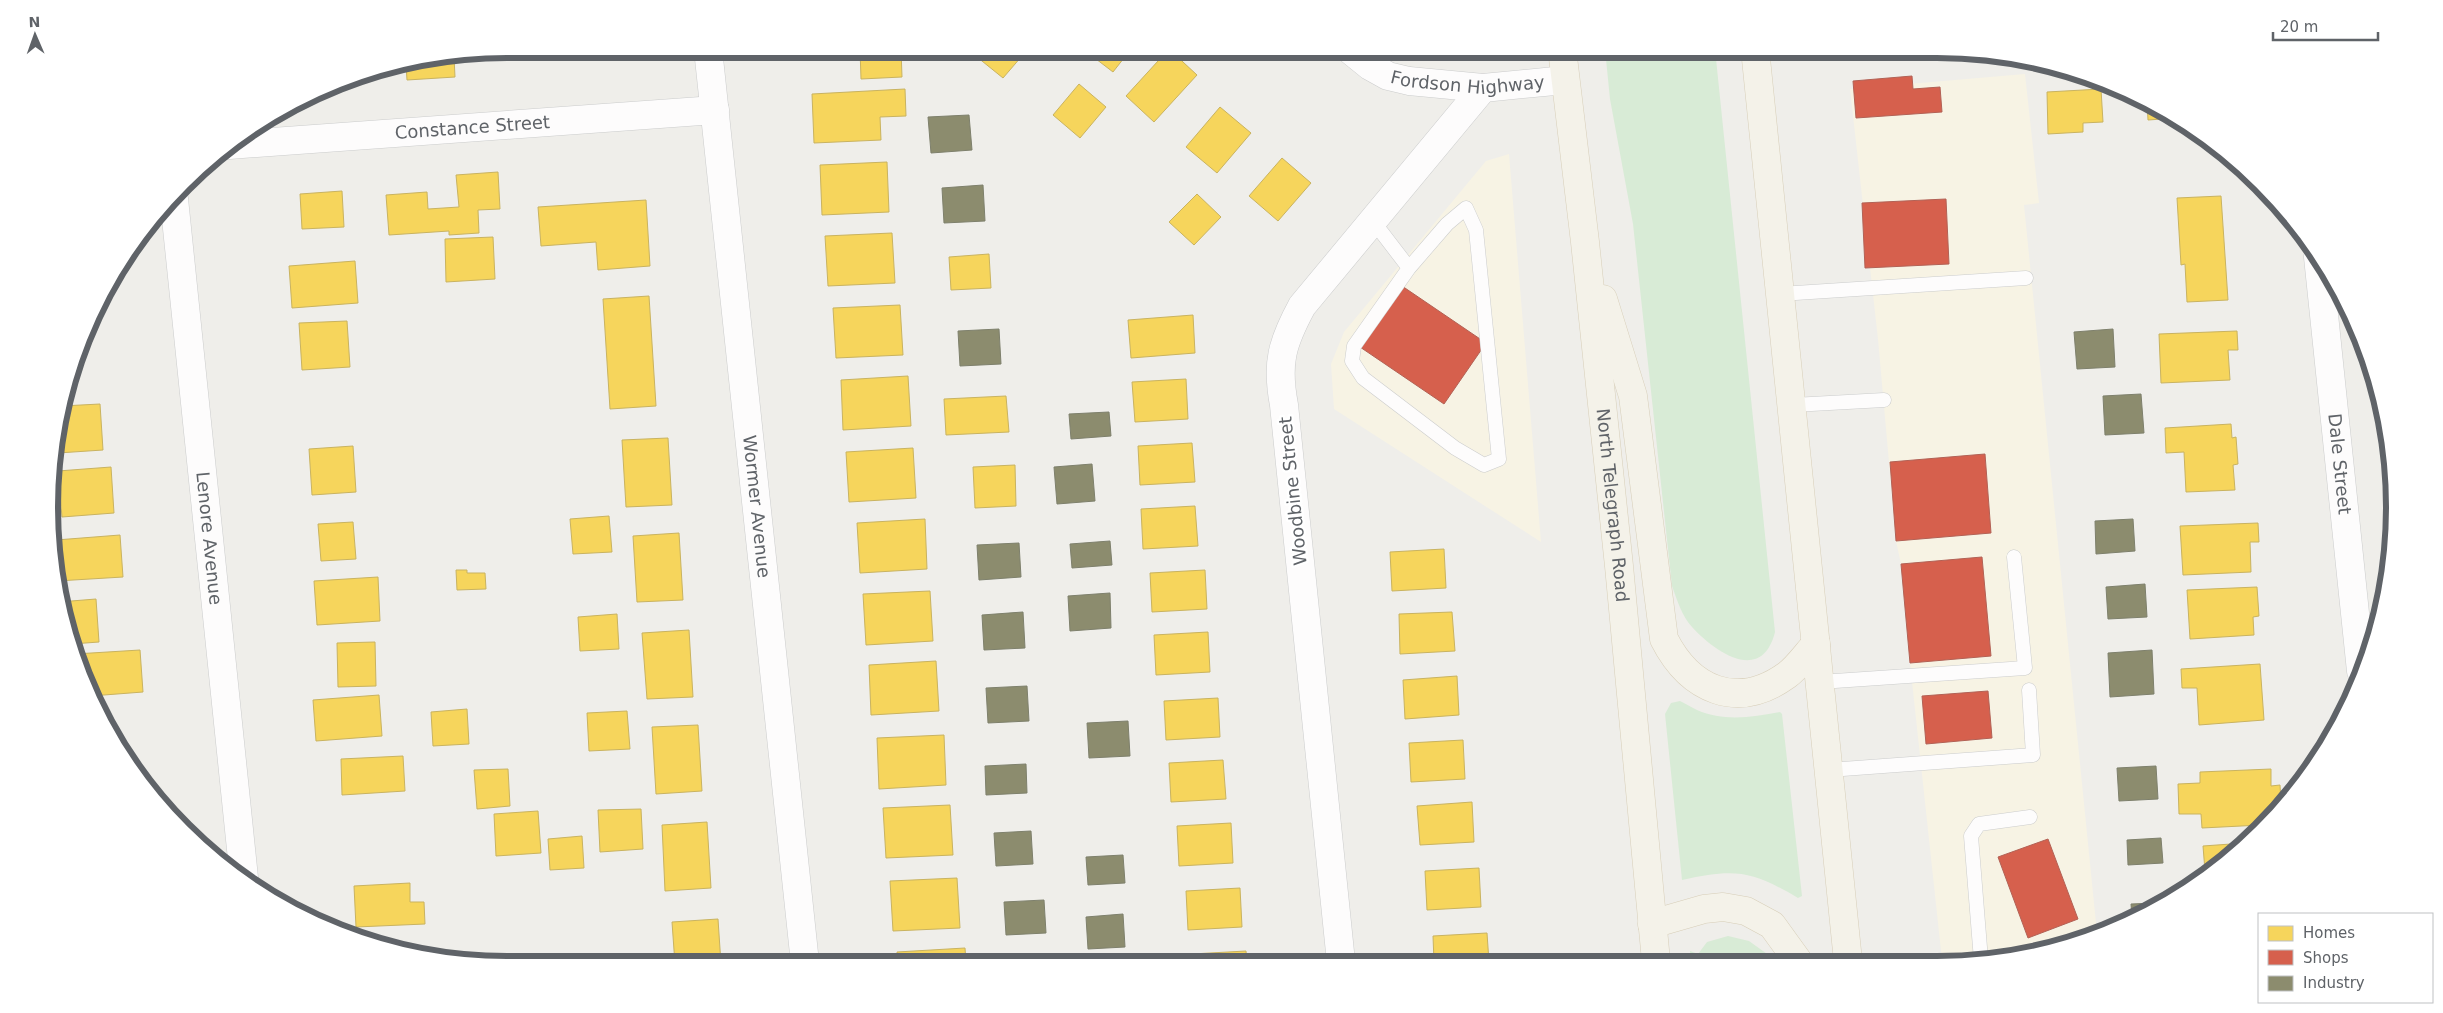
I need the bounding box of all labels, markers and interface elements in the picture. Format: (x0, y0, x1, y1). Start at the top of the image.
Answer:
north arrow (10, 10, 60, 60)
scale bar (2273, 10, 2378, 42)
text: N (28, 14, 41, 30)
text: 20 m (2280, 18, 2318, 36)
street label: Fordson Highway (1389, 66, 1546, 98)
street label: Constance Street (394, 111, 551, 143)
street label: North Telegraph Road (1593, 407, 1633, 603)
street label: Dale Street (2324, 412, 2356, 515)
street label: Woodbine Street (1274, 416, 1311, 567)
street label: Wormer Avenue (739, 434, 775, 579)
street label: Lenore Avenue (192, 470, 227, 606)
legend (2258, 913, 2433, 1003)
text: Homes (2303, 924, 2355, 942)
text: Shops (2303, 949, 2349, 967)
text: Industry (2303, 974, 2365, 992)

